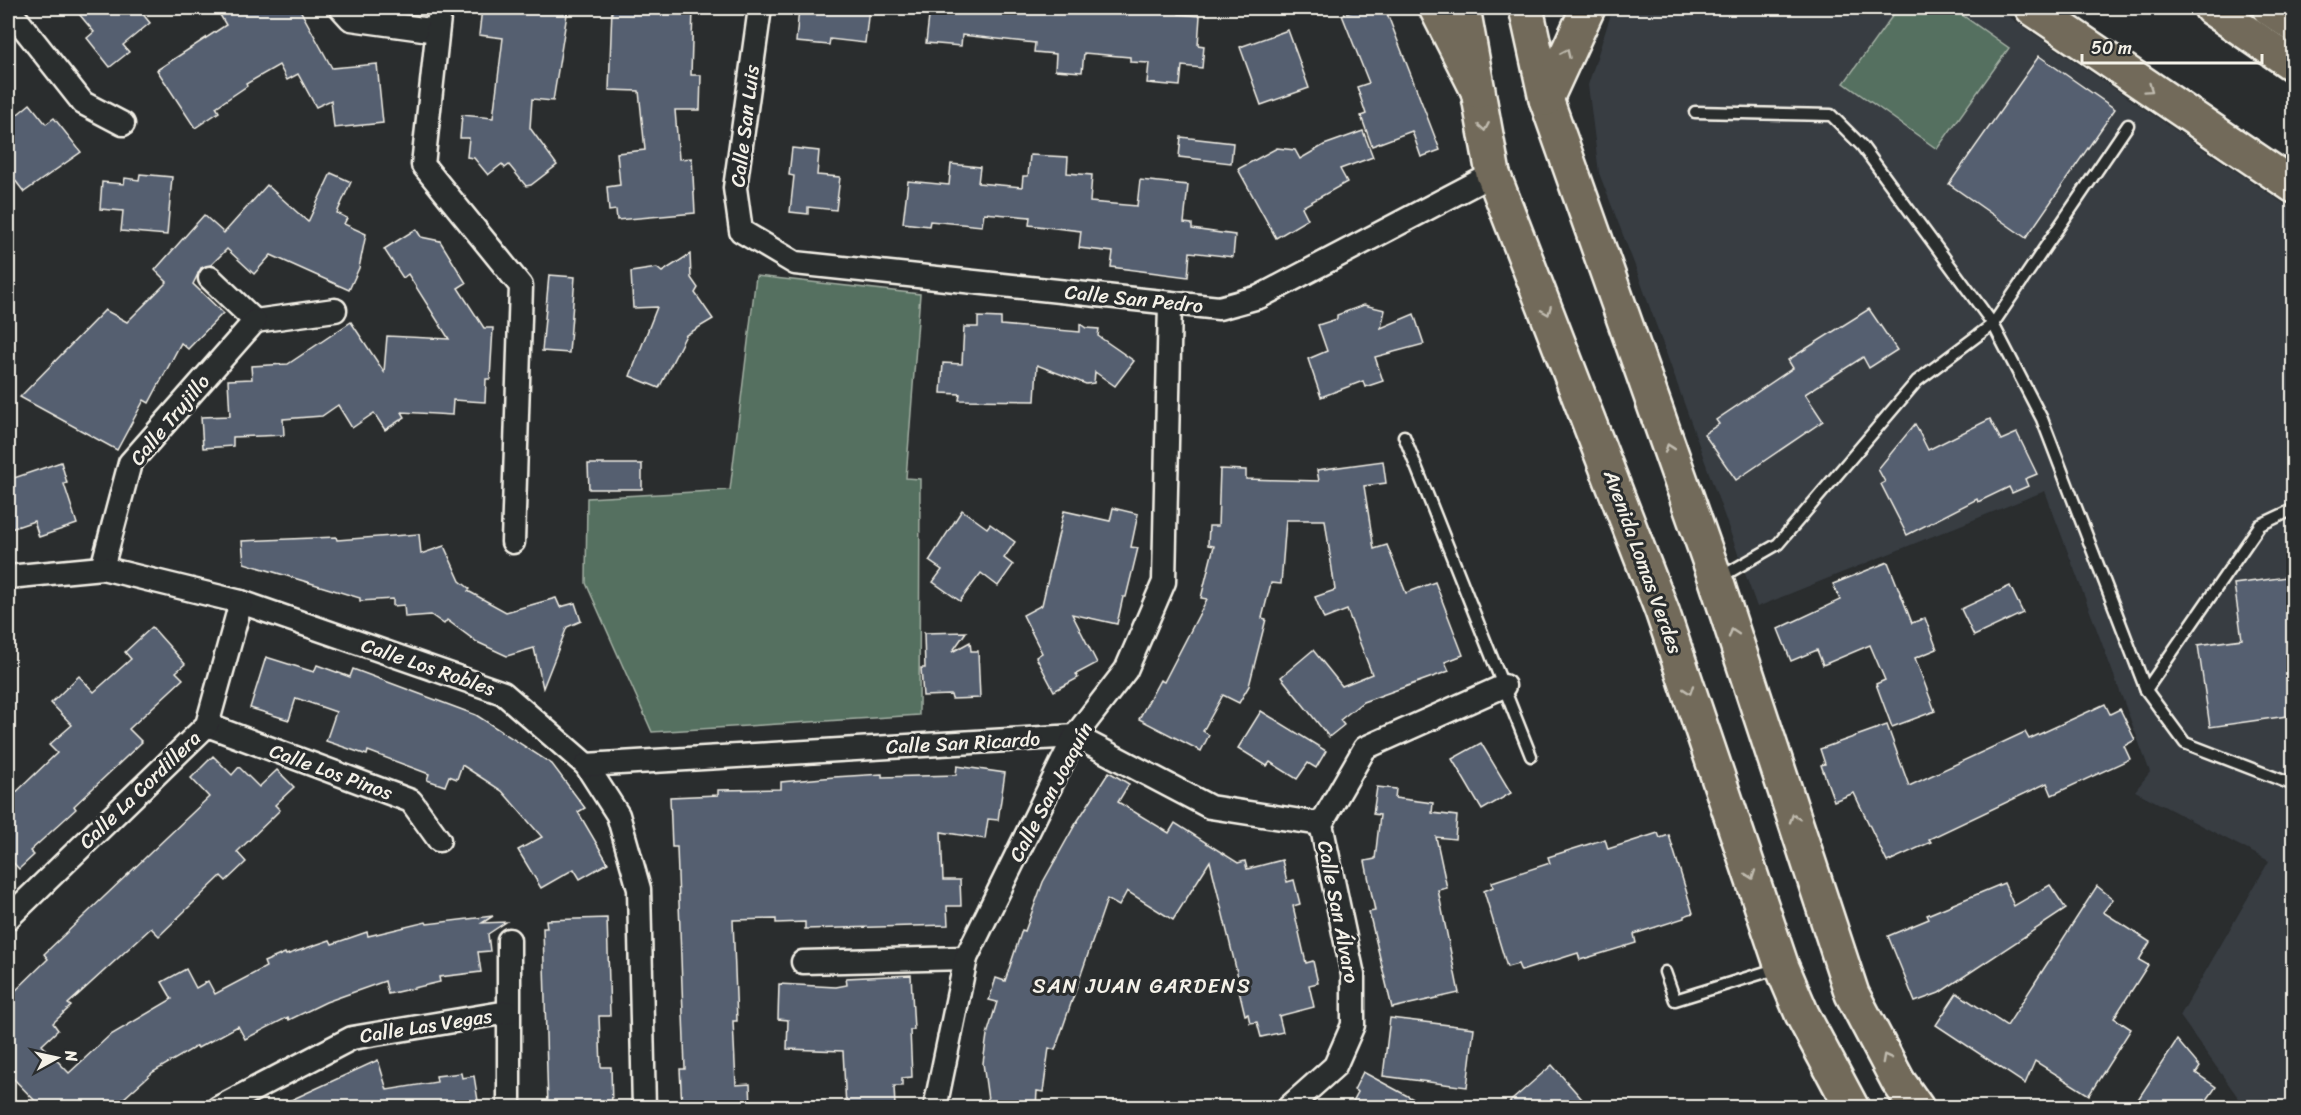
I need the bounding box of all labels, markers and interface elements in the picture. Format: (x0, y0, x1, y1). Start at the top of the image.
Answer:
scale bar (2082, 27, 2262, 65)
text: 50 m (2091, 32, 2132, 64)
one-way arrow (1559, 48, 1571, 59)
street label: Calle San Luis (720, 62, 770, 189)
one-way arrow (2143, 82, 2154, 93)
one-way arrow (1477, 122, 1490, 132)
street label: Calle San Pedro (1063, 274, 1205, 324)
one-way arrow (1540, 305, 1552, 316)
street label: Calle Trujillo (121, 366, 219, 474)
one-way arrow (1664, 444, 1677, 454)
street label: Avenida Lomas Verdes (1593, 464, 1693, 660)
street label: Calle Los Robles (357, 628, 500, 706)
one-way arrow (1728, 628, 1740, 639)
one-way arrow (1682, 684, 1694, 695)
street label: Calle San Joaquín (999, 715, 1103, 868)
street label: Calle San Ricardo (885, 721, 1041, 765)
street label: Calle La Cordillera (70, 722, 210, 858)
street label: Calle Los Pinos (264, 733, 398, 811)
one-way arrow (1789, 813, 1801, 824)
street label: Calle San Álvaro (1307, 838, 1369, 986)
one-way arrow (1744, 869, 1757, 880)
district label: SAN JUAN GARDENS (1032, 967, 1252, 1005)
street label: Calle Las Vegas (357, 998, 495, 1054)
north arrow (27, 1028, 87, 1088)
text: N (56, 1047, 87, 1064)
one-way arrow (1882, 1054, 1893, 1064)

